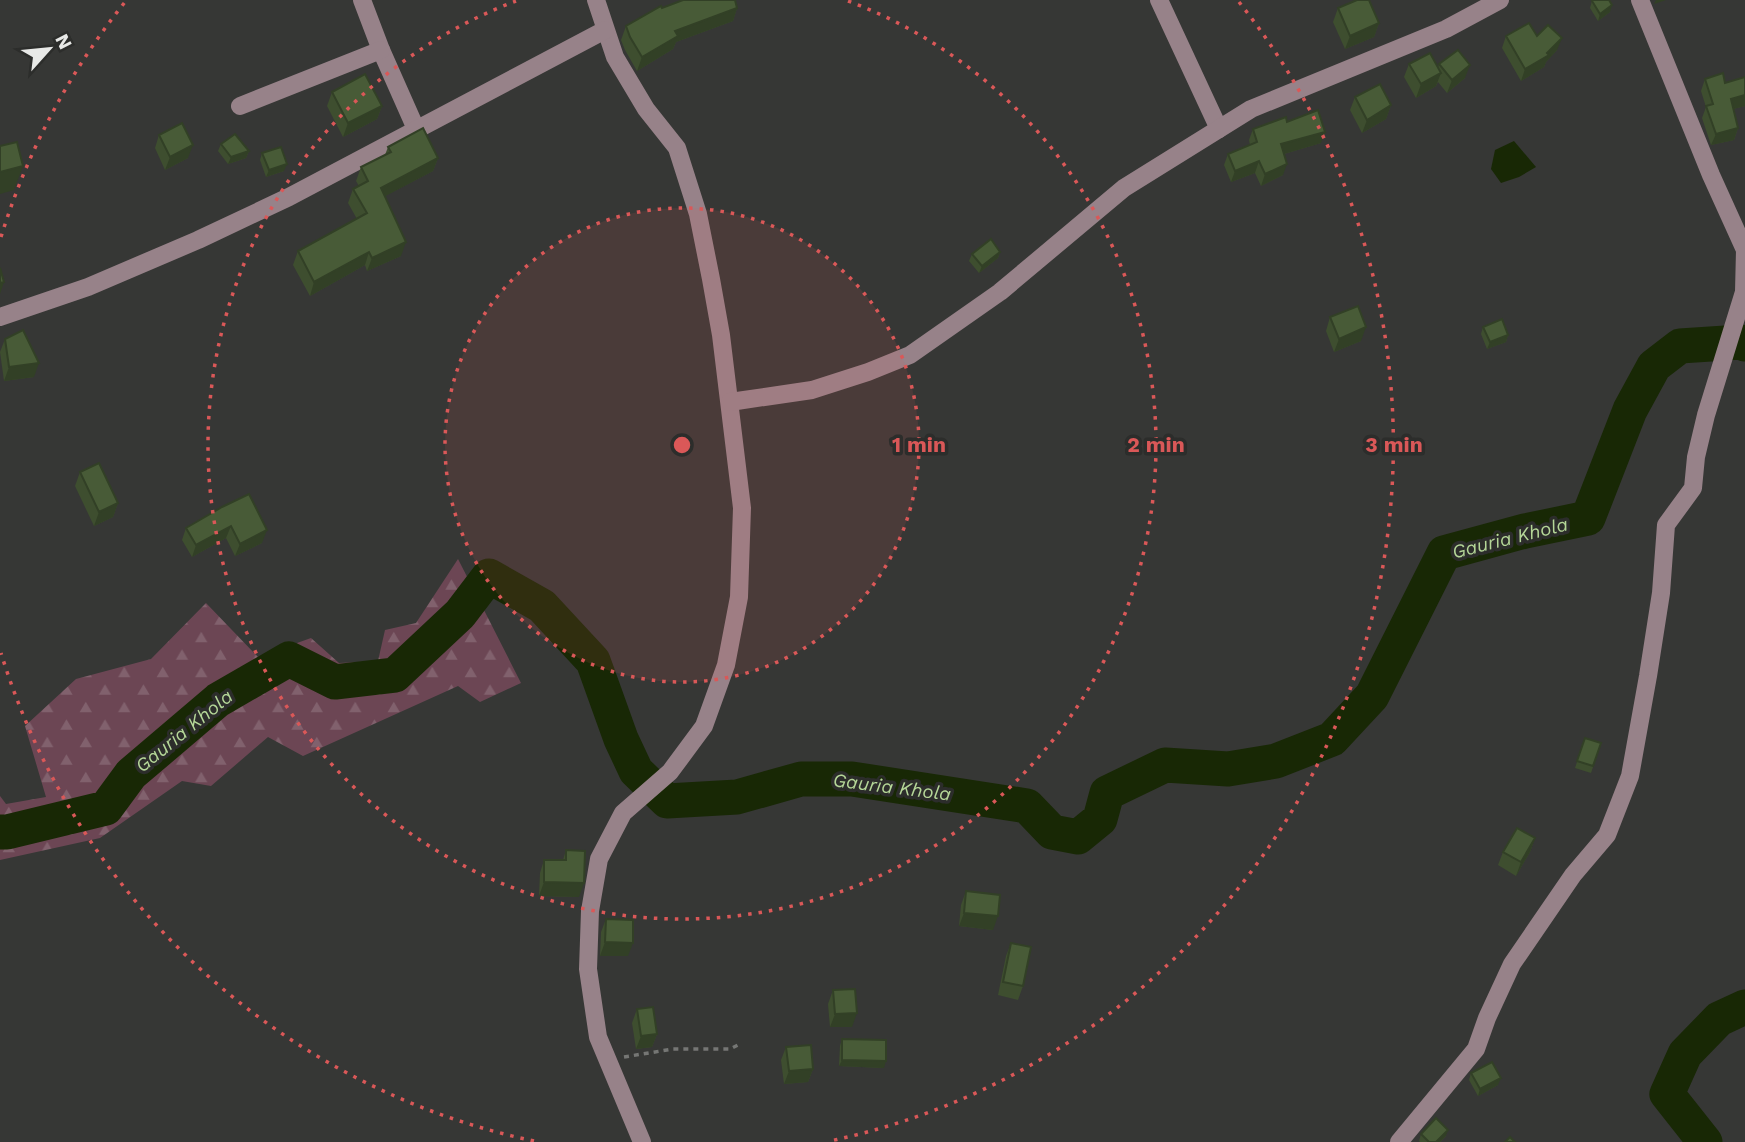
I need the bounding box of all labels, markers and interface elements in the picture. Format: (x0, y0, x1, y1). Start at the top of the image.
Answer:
north arrow (14, 14, 84, 84)
text: N (50, 30, 77, 53)
text: 1 min (892, 432, 946, 457)
text: 2 min (1127, 432, 1185, 457)
text: 3 min (1365, 432, 1423, 457)
centre of rings (670, 433, 694, 457)
water label: Gauria Khola (1450, 512, 1571, 564)
water label: Gauria Khola (131, 684, 238, 777)
water label: Gauria Khola (832, 768, 953, 806)

